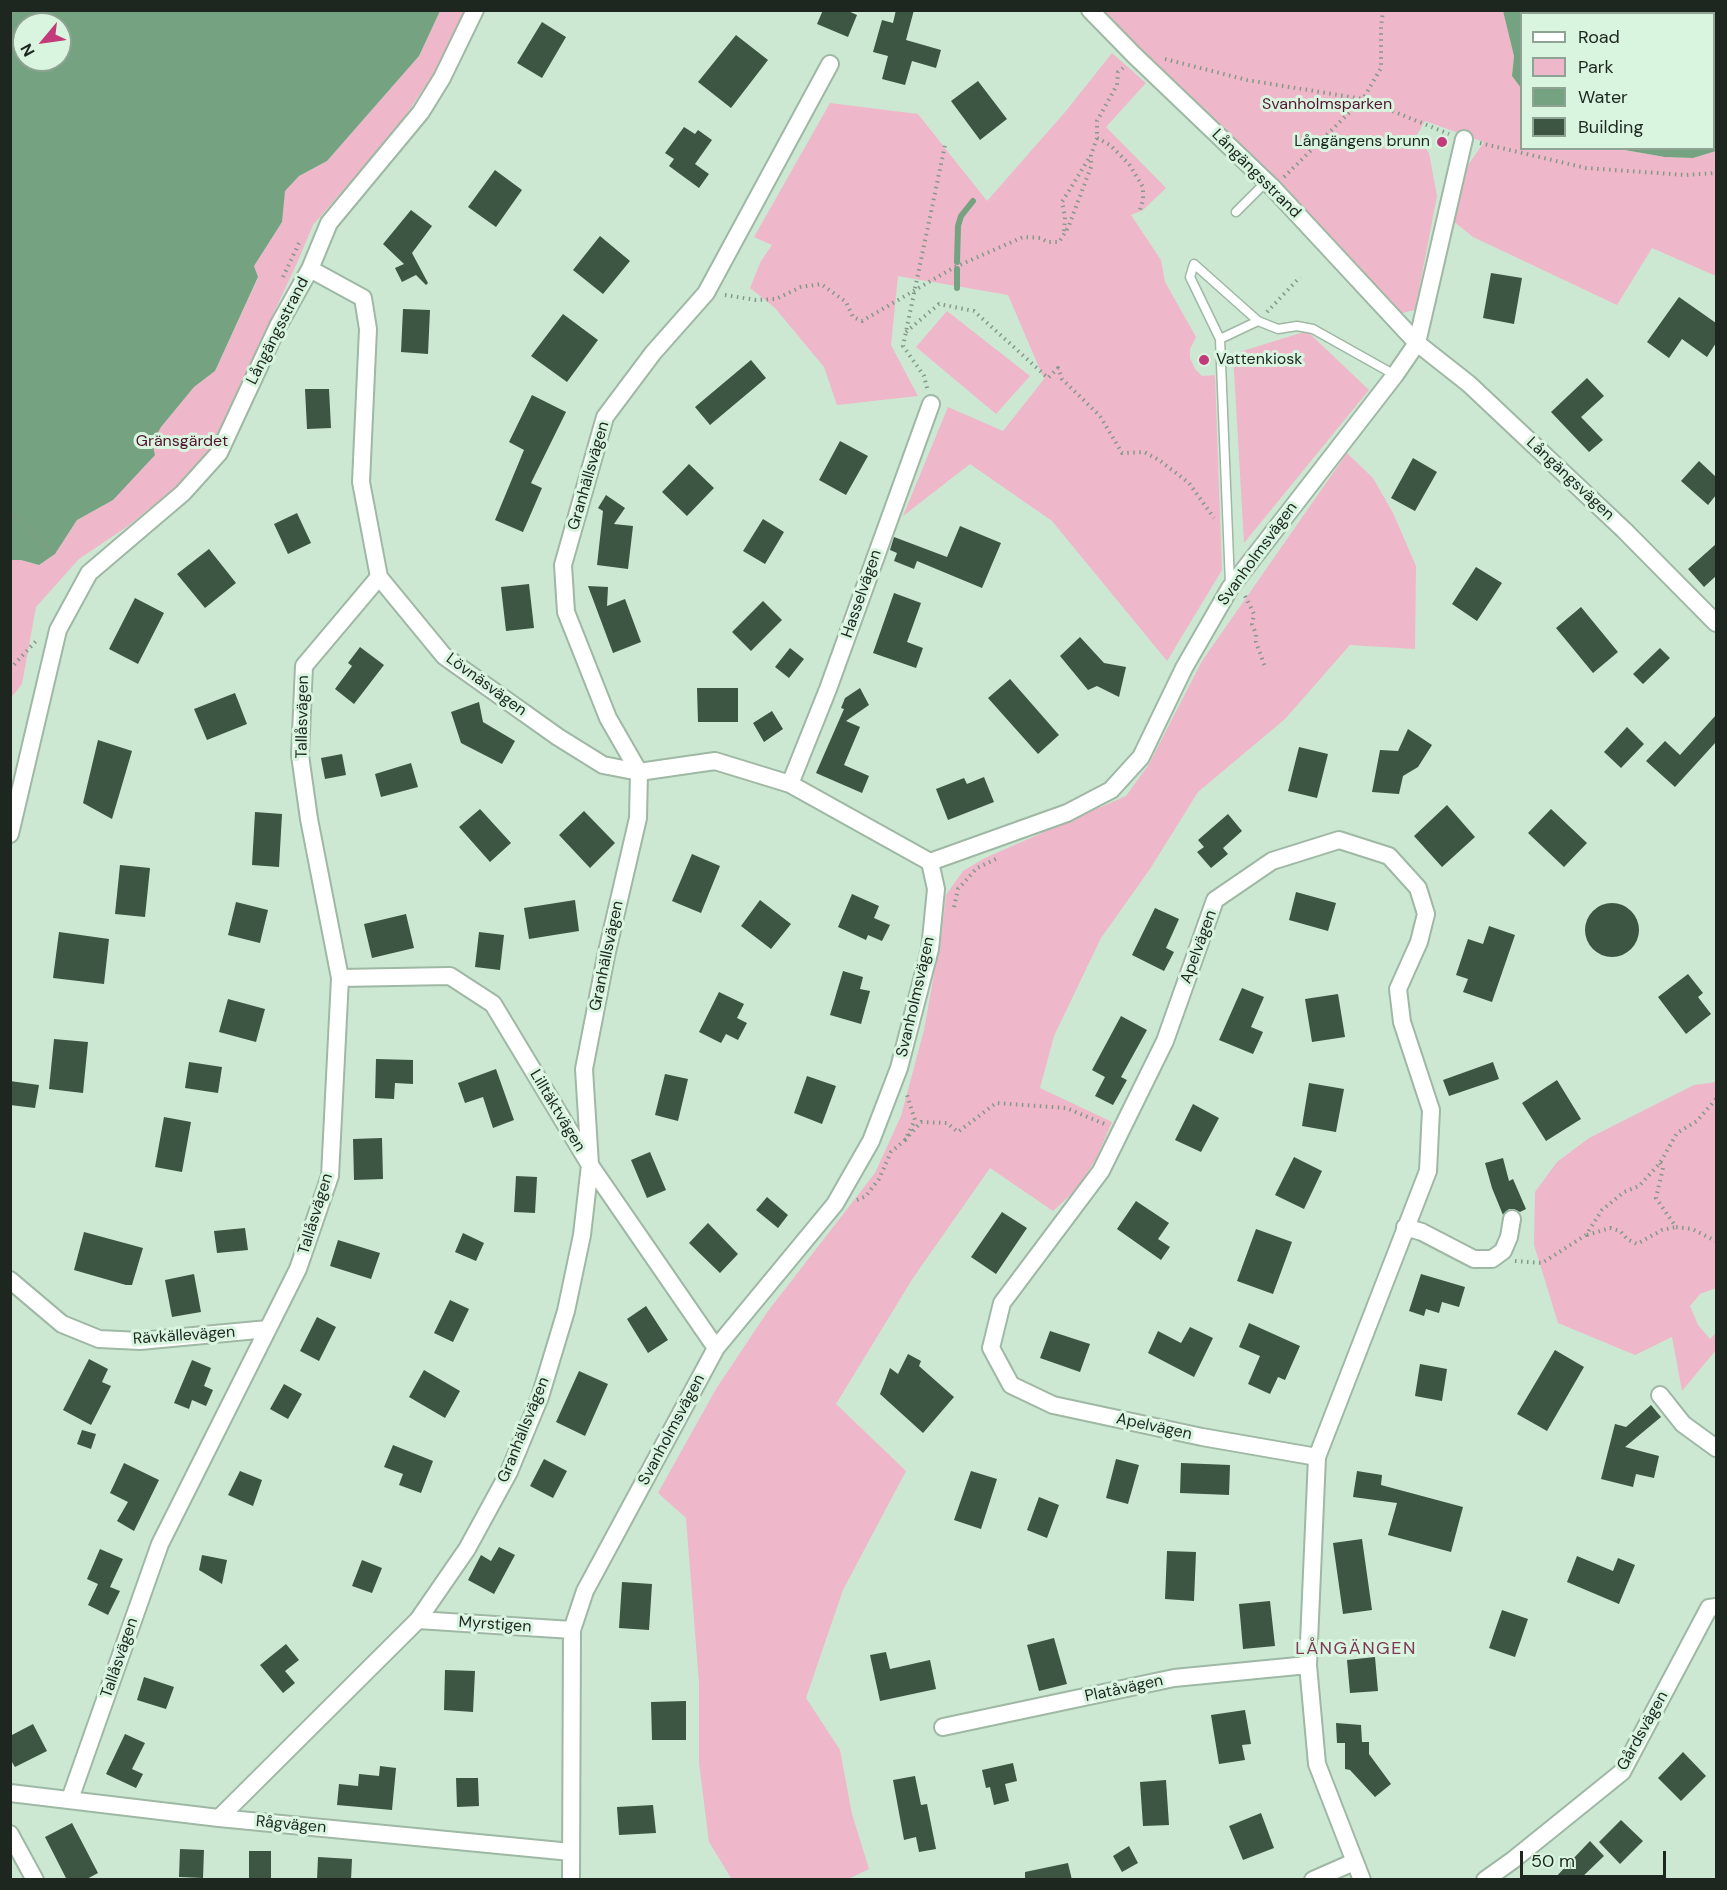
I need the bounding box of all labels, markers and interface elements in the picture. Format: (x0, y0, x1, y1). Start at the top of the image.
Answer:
north arrow (12, 12, 72, 72)
legend (1520, 12, 1715, 150)
text: Road (1578, 25, 1620, 49)
text: N (16, 40, 40, 60)
text: Park (1578, 55, 1614, 79)
text: Water (1578, 85, 1628, 109)
park label: Svanholmsparken (1262, 95, 1392, 115)
text: Building (1578, 115, 1643, 139)
street label: Långängsstrand (1208, 126, 1304, 222)
place label: Långängens brunn (1294, 132, 1430, 152)
marker: Långängens brunn (1435, 135, 1449, 149)
street label: Långängsstrand (243, 274, 313, 388)
place label: Vattenkiosk (1216, 350, 1302, 370)
marker: Vattenkiosk (1197, 353, 1211, 367)
street label: Granhällsvägen (564, 419, 614, 533)
park label: Gränsgärdet (136, 432, 228, 452)
street label: Långängsvägen (1522, 433, 1618, 525)
street label: Svanholmsvägen (1214, 499, 1302, 609)
street label: Hasselvägen (838, 547, 886, 641)
street label: Lövnäsvägen (442, 649, 530, 721)
street label: Tallåsvägen (293, 675, 313, 759)
street label: Granhällsvägen (586, 899, 628, 1013)
street label: Apelvägen (1177, 908, 1221, 986)
street label: Svanholmsvägen (893, 935, 939, 1059)
street label: Lilltäktvägen (525, 1066, 589, 1156)
street label: Tallåsvägen (295, 1171, 337, 1257)
street label: Rävkällevägen (132, 1323, 236, 1349)
street label: Svanholmsvägen (635, 1371, 709, 1489)
street label: Granhällsvägen (494, 1374, 554, 1486)
street label: Apelvägen (1114, 1410, 1194, 1444)
street label: Myrstigen (458, 1613, 532, 1637)
street label: Tallåsvägen (97, 1615, 143, 1701)
district label: LÅNGÄNGEN (1295, 1638, 1417, 1660)
street label: Platåvägen (1083, 1671, 1165, 1707)
street label: Gårdsvägen (1613, 1688, 1673, 1774)
street label: Rågvägen (255, 1812, 327, 1838)
scale bar (1523, 1839, 1668, 1877)
text: 50 m (1531, 1849, 1575, 1873)

